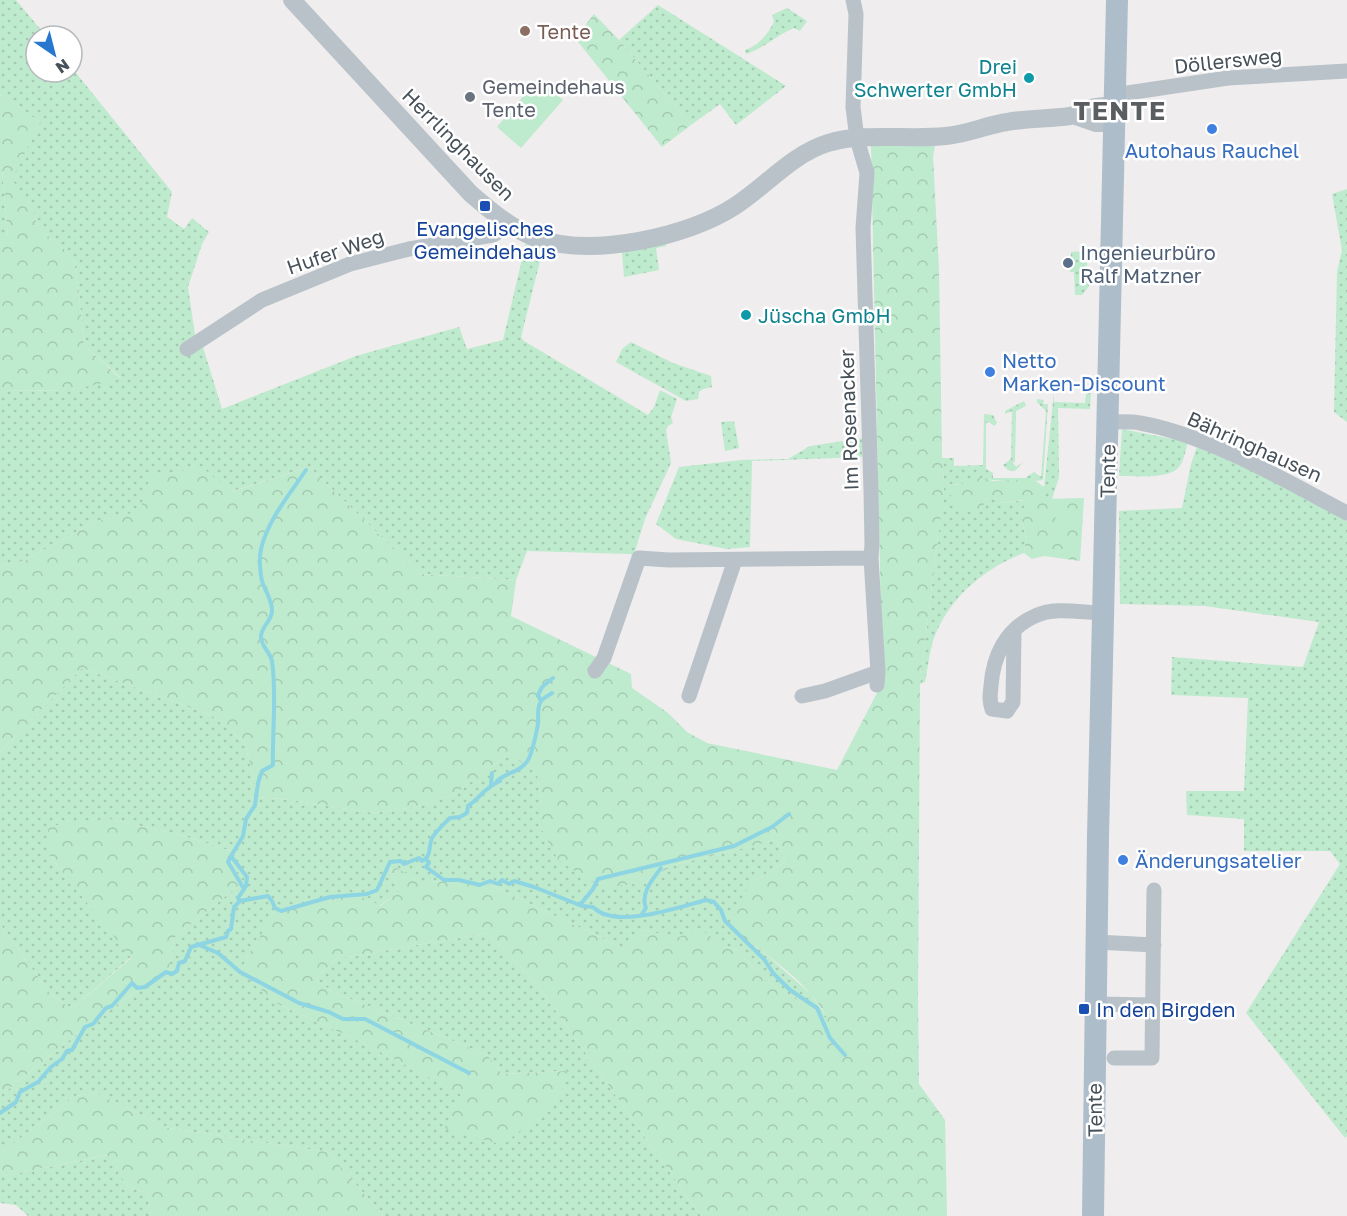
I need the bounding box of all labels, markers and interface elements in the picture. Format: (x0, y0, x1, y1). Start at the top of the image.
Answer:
place label: Tente (537, 19, 591, 43)
north arrow (24, 24, 84, 84)
marker: Tente (518, 24, 532, 38)
street label: Döllersweg (1173, 42, 1283, 78)
place label: Drei Schwerter GmbH (854, 54, 1017, 101)
text: N (52, 55, 73, 78)
marker: Drei Schwerter GmbH (1022, 71, 1036, 85)
place label: Gemeindehaus Tente (482, 74, 625, 121)
street label: Herrlinghausen (398, 83, 520, 205)
marker: Gemeindehaus Tente (463, 90, 477, 104)
district label: TENTE (1073, 95, 1167, 126)
marker: Autohaus Rauchel (1205, 122, 1219, 136)
place label: Autohaus Rauchel (1125, 138, 1299, 162)
marker: Evangelisches Gemeindehaus (478, 199, 492, 213)
place label: Evangelisches Gemeindehaus (414, 216, 556, 263)
street label: Hufer Weg (283, 223, 387, 279)
place label: Ingenieurbüro Ralf Matzner (1080, 240, 1216, 287)
marker: Ingenieurbüro Ralf Matzner (1061, 256, 1075, 270)
place label: Jüscha GmbH (758, 303, 891, 327)
marker: Jüscha GmbH (739, 308, 753, 322)
place label: Netto Marken-Discount (1002, 348, 1166, 395)
street label: Im Rosenacker (834, 349, 862, 491)
marker: Netto Marken-Discount (983, 365, 997, 379)
street label: Bähringhausen (1184, 406, 1326, 486)
street label: Tente (1095, 444, 1119, 498)
place label: Änderungsatelier (1135, 848, 1302, 872)
marker: Änderungsatelier (1116, 853, 1130, 867)
place label: In den Birgden (1096, 997, 1236, 1021)
marker: In den Birgden (1077, 1002, 1091, 1016)
street label: Tente (1082, 1083, 1106, 1137)

